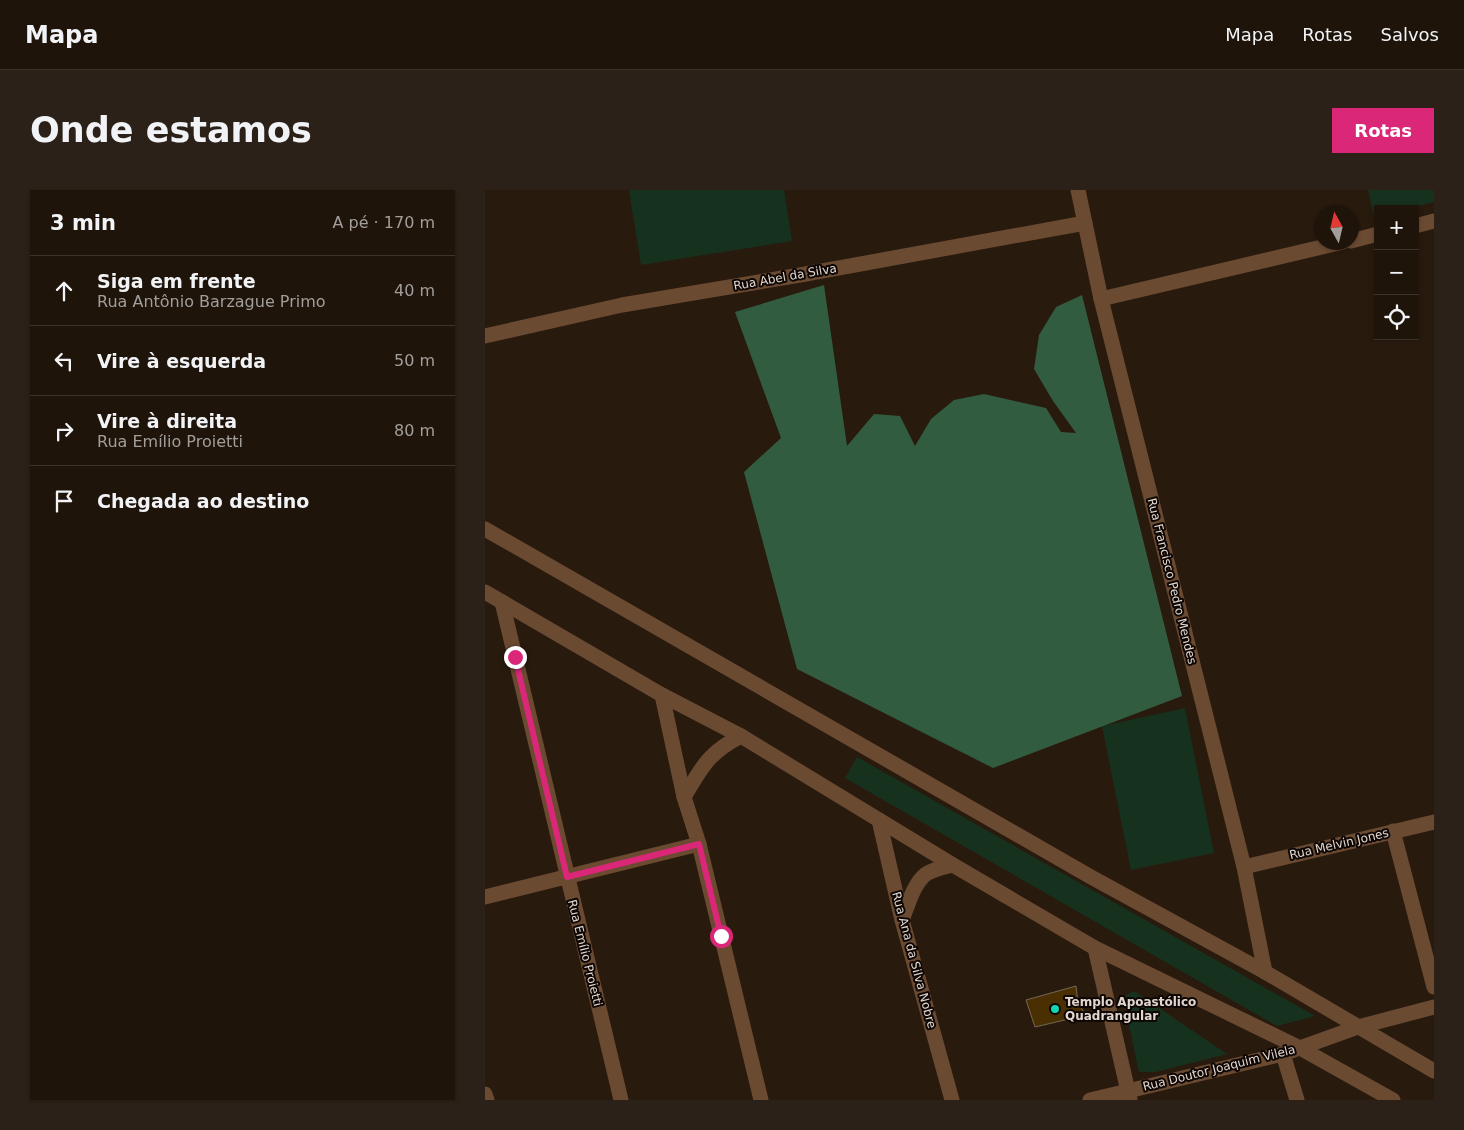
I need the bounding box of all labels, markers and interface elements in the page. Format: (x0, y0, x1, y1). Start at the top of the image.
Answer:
text: Mapa (25, 21, 98, 49)
text: Mapa (1225, 24, 1274, 45)
text: Rotas (1302, 24, 1353, 45)
text: Salvos (1381, 24, 1439, 45)
button: Rotas (1332, 108, 1434, 153)
text: Onde estamos (30, 110, 312, 150)
north arrow (1314, 205, 1359, 250)
map controls (1374, 205, 1419, 340)
button: + (1374, 205, 1419, 250)
text: 3 min (50, 211, 116, 235)
text: A pé · 170 m (333, 213, 435, 232)
button: − (1374, 250, 1419, 295)
street label: Rua Abel da Silva (732, 261, 838, 293)
text: Siga em frente (97, 270, 256, 292)
icon: ahead (50, 277, 78, 305)
text: 40 m (394, 281, 435, 300)
text: Rua Antônio Barzague Primo (97, 292, 326, 311)
button: locate (1374, 295, 1419, 340)
icon: left (50, 347, 78, 375)
text: Vire à esquerda (97, 350, 266, 372)
text: 50 m (394, 351, 435, 370)
text: Vire à direita (97, 410, 237, 432)
icon: right (50, 417, 78, 445)
text: 80 m (394, 421, 435, 440)
text: Rua Emílio Proietti (97, 432, 243, 451)
icon: arrive (50, 487, 78, 515)
text: Chegada ao destino (97, 490, 309, 512)
street label: Rua Francisco Pedro Mendes (1145, 497, 1199, 665)
route end (504, 646, 527, 669)
street label: Rua Melvin Jones (1288, 826, 1390, 862)
street label: Rua Ana da Silva Nobre (889, 890, 939, 1030)
street label: Rua Emílio Proietti (565, 898, 605, 1008)
route start (710, 925, 733, 948)
place label: Templo Apoastólico Quadrangular (1065, 995, 1196, 1023)
marker: Templo Apoastólico Quadrangular (1049, 1003, 1061, 1015)
street label: Rua Doutor Joaquim Vilela (1141, 1042, 1297, 1094)

